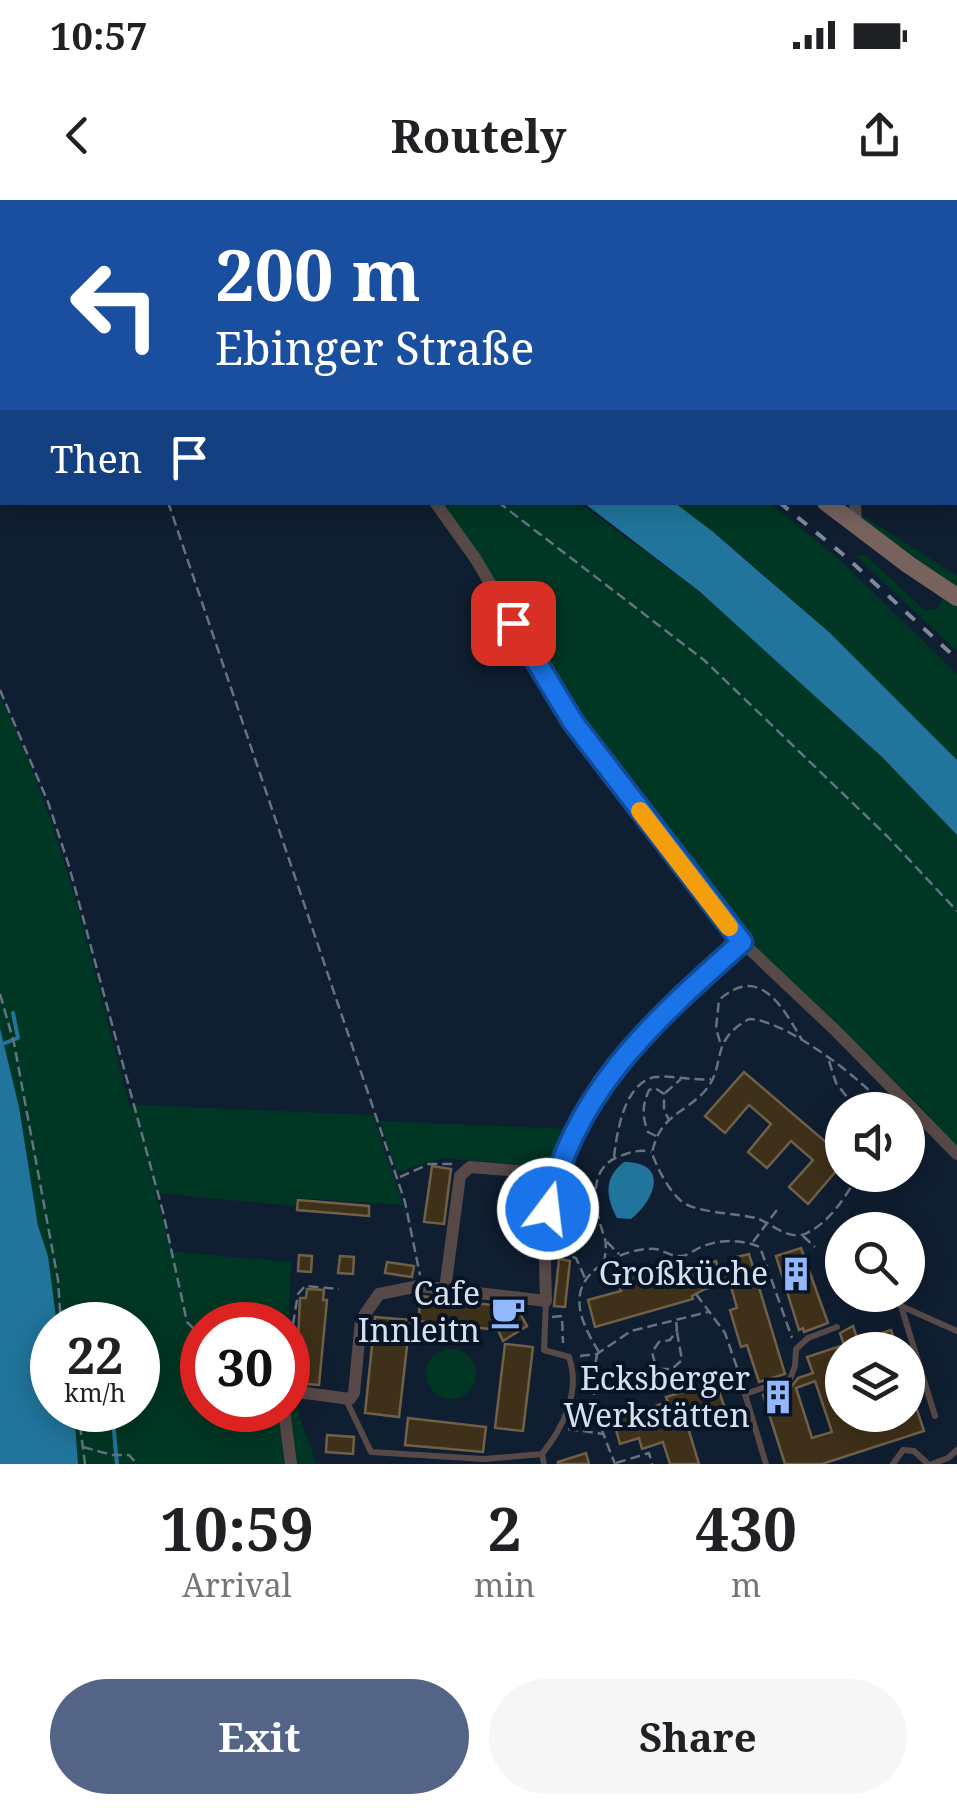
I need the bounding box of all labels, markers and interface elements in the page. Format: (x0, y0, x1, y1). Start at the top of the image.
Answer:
text: 10:57 (50, 9, 147, 61)
text: Routely (391, 105, 566, 166)
icon: back (50, 108, 105, 163)
icon: share (852, 108, 907, 163)
text: 200 m (215, 226, 421, 322)
icon: left (50, 240, 180, 370)
text: Ebinger Straße (215, 317, 534, 378)
icon: arrive (162, 430, 217, 485)
text: Then (50, 432, 142, 484)
pin (471, 581, 556, 666)
icon: arrive (486, 596, 541, 651)
map controls (825, 1092, 925, 1432)
button: sound (825, 1092, 925, 1192)
position arrow (496, 1157, 600, 1261)
button: search (825, 1212, 925, 1312)
place label: Großküche (599, 1251, 768, 1294)
building icon: Großküche (777, 1255, 815, 1293)
place label: Cafe Innleitn (358, 1271, 480, 1351)
cafe icon: Cafe Innleitn (489, 1293, 527, 1331)
speed limit sign: 30 (180, 1302, 310, 1432)
text: 22 (67, 1321, 123, 1389)
button: layers (825, 1332, 925, 1432)
place label: Ecksberger Werkstätten (564, 1356, 750, 1436)
text: km/h (64, 1375, 126, 1409)
building icon: Ecksberger Werkstätten (759, 1378, 797, 1416)
text: 10:59 (160, 1487, 314, 1569)
text: 2 (488, 1487, 522, 1569)
text: 430 (695, 1487, 797, 1569)
text: Arrival (182, 1563, 292, 1606)
text: min (474, 1563, 535, 1606)
text: m (731, 1563, 761, 1606)
button: Exit (50, 1679, 469, 1794)
button: Share (489, 1679, 907, 1794)

